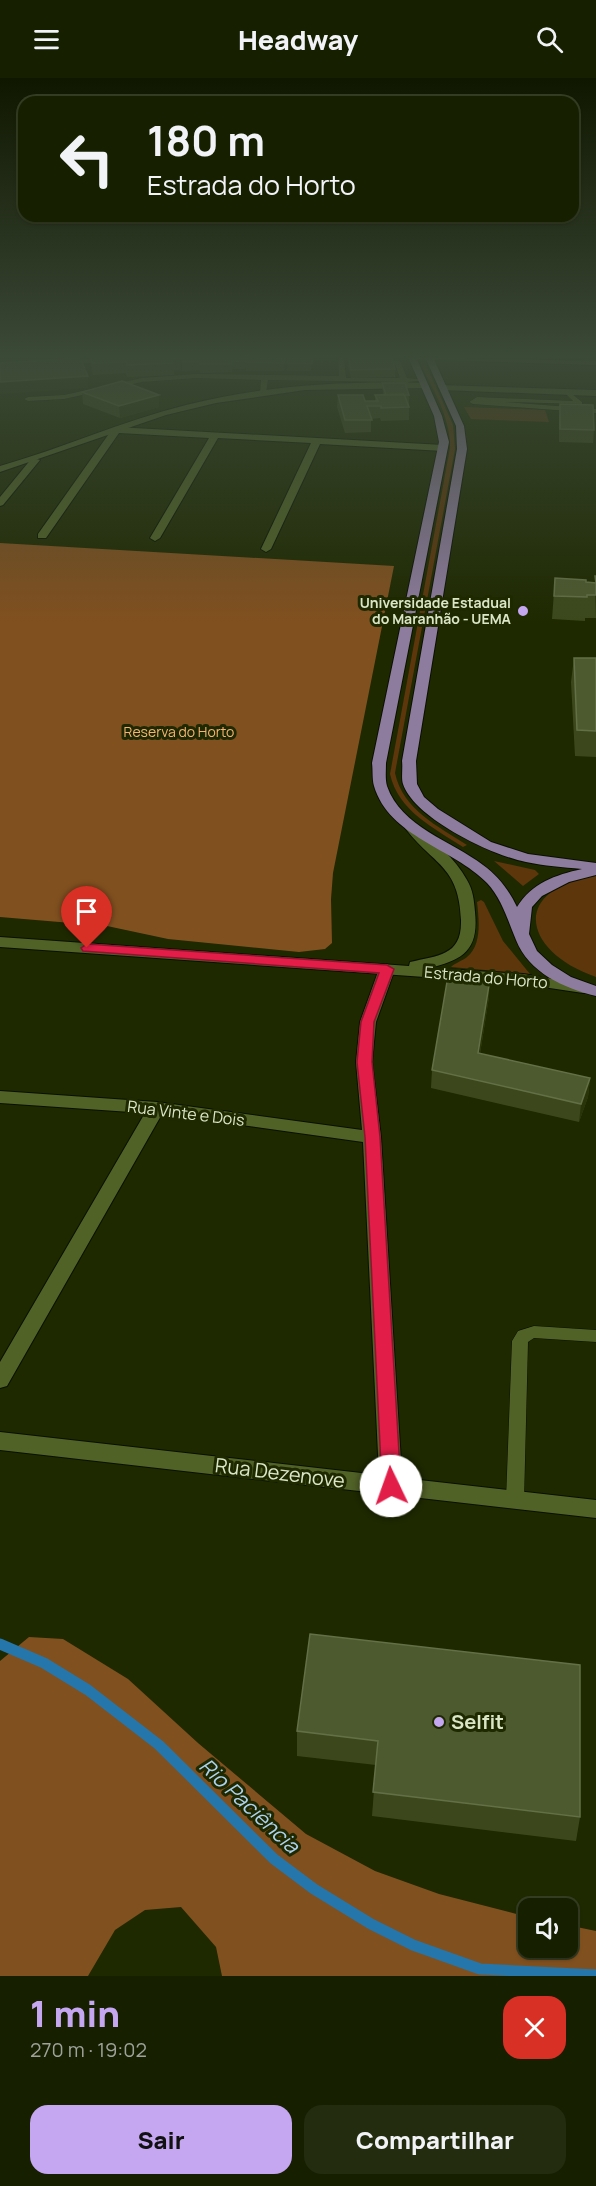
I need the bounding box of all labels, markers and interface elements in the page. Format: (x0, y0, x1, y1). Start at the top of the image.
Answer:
text: Headway (238, 21, 358, 58)
icon: menu (30, 23, 63, 56)
icon: search (533, 23, 566, 56)
text: 180 m (147, 111, 265, 169)
icon: left (48, 120, 126, 198)
text: Estrada do Horto (147, 166, 356, 203)
place label: Universidade Estadual do Maranhão - UEMA (360, 593, 512, 628)
marker: Universidade Estadual do Maranhão - UEMA (516, 604, 530, 618)
park label: Reserva do Horto (124, 722, 234, 741)
pin (61, 886, 112, 948)
icon: arrive (70, 895, 103, 928)
street label: Estrada do Horto (423, 961, 549, 993)
street label: Rua Vinte e Dois (126, 1095, 246, 1131)
street label: Rua Dezenove (214, 1451, 347, 1494)
position arrow (359, 1454, 423, 1518)
place label: Selfit (451, 1708, 504, 1735)
marker: Selfit (432, 1715, 446, 1729)
water label: Rio Paciência (194, 1752, 307, 1860)
map controls (518, 1898, 578, 1958)
button: sound (518, 1898, 578, 1958)
text: 1 min (30, 1989, 120, 2038)
button: close (503, 1996, 566, 2059)
text: 270 m · 19:02 (30, 2036, 147, 2063)
button: Sair (30, 2105, 292, 2174)
button: Compartilhar (304, 2105, 566, 2174)

